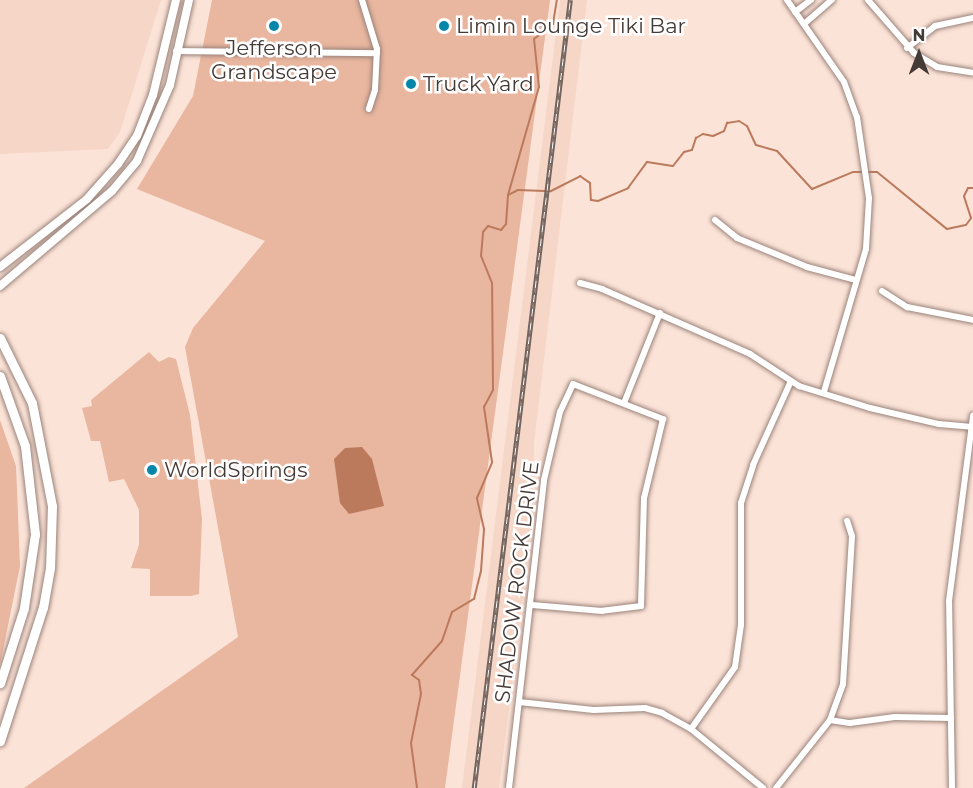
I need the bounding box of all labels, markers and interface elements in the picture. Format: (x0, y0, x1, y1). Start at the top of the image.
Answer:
place label: Limin Lounge Tiki Bar (456, 13, 686, 39)
marker: Jefferson Grandscape (267, 19, 281, 33)
marker: Limin Lounge Tiki Bar (437, 19, 451, 33)
north arrow (889, 24, 949, 84)
text: N (913, 26, 925, 45)
place label: Jefferson Grandscape (211, 35, 337, 85)
place label: Truck Yard (423, 71, 534, 97)
marker: Truck Yard (404, 77, 418, 91)
place label: WorldSprings (164, 457, 307, 483)
street label: SHADOW ROCK DRIVE (490, 460, 544, 704)
marker: WorldSprings (145, 463, 159, 477)

